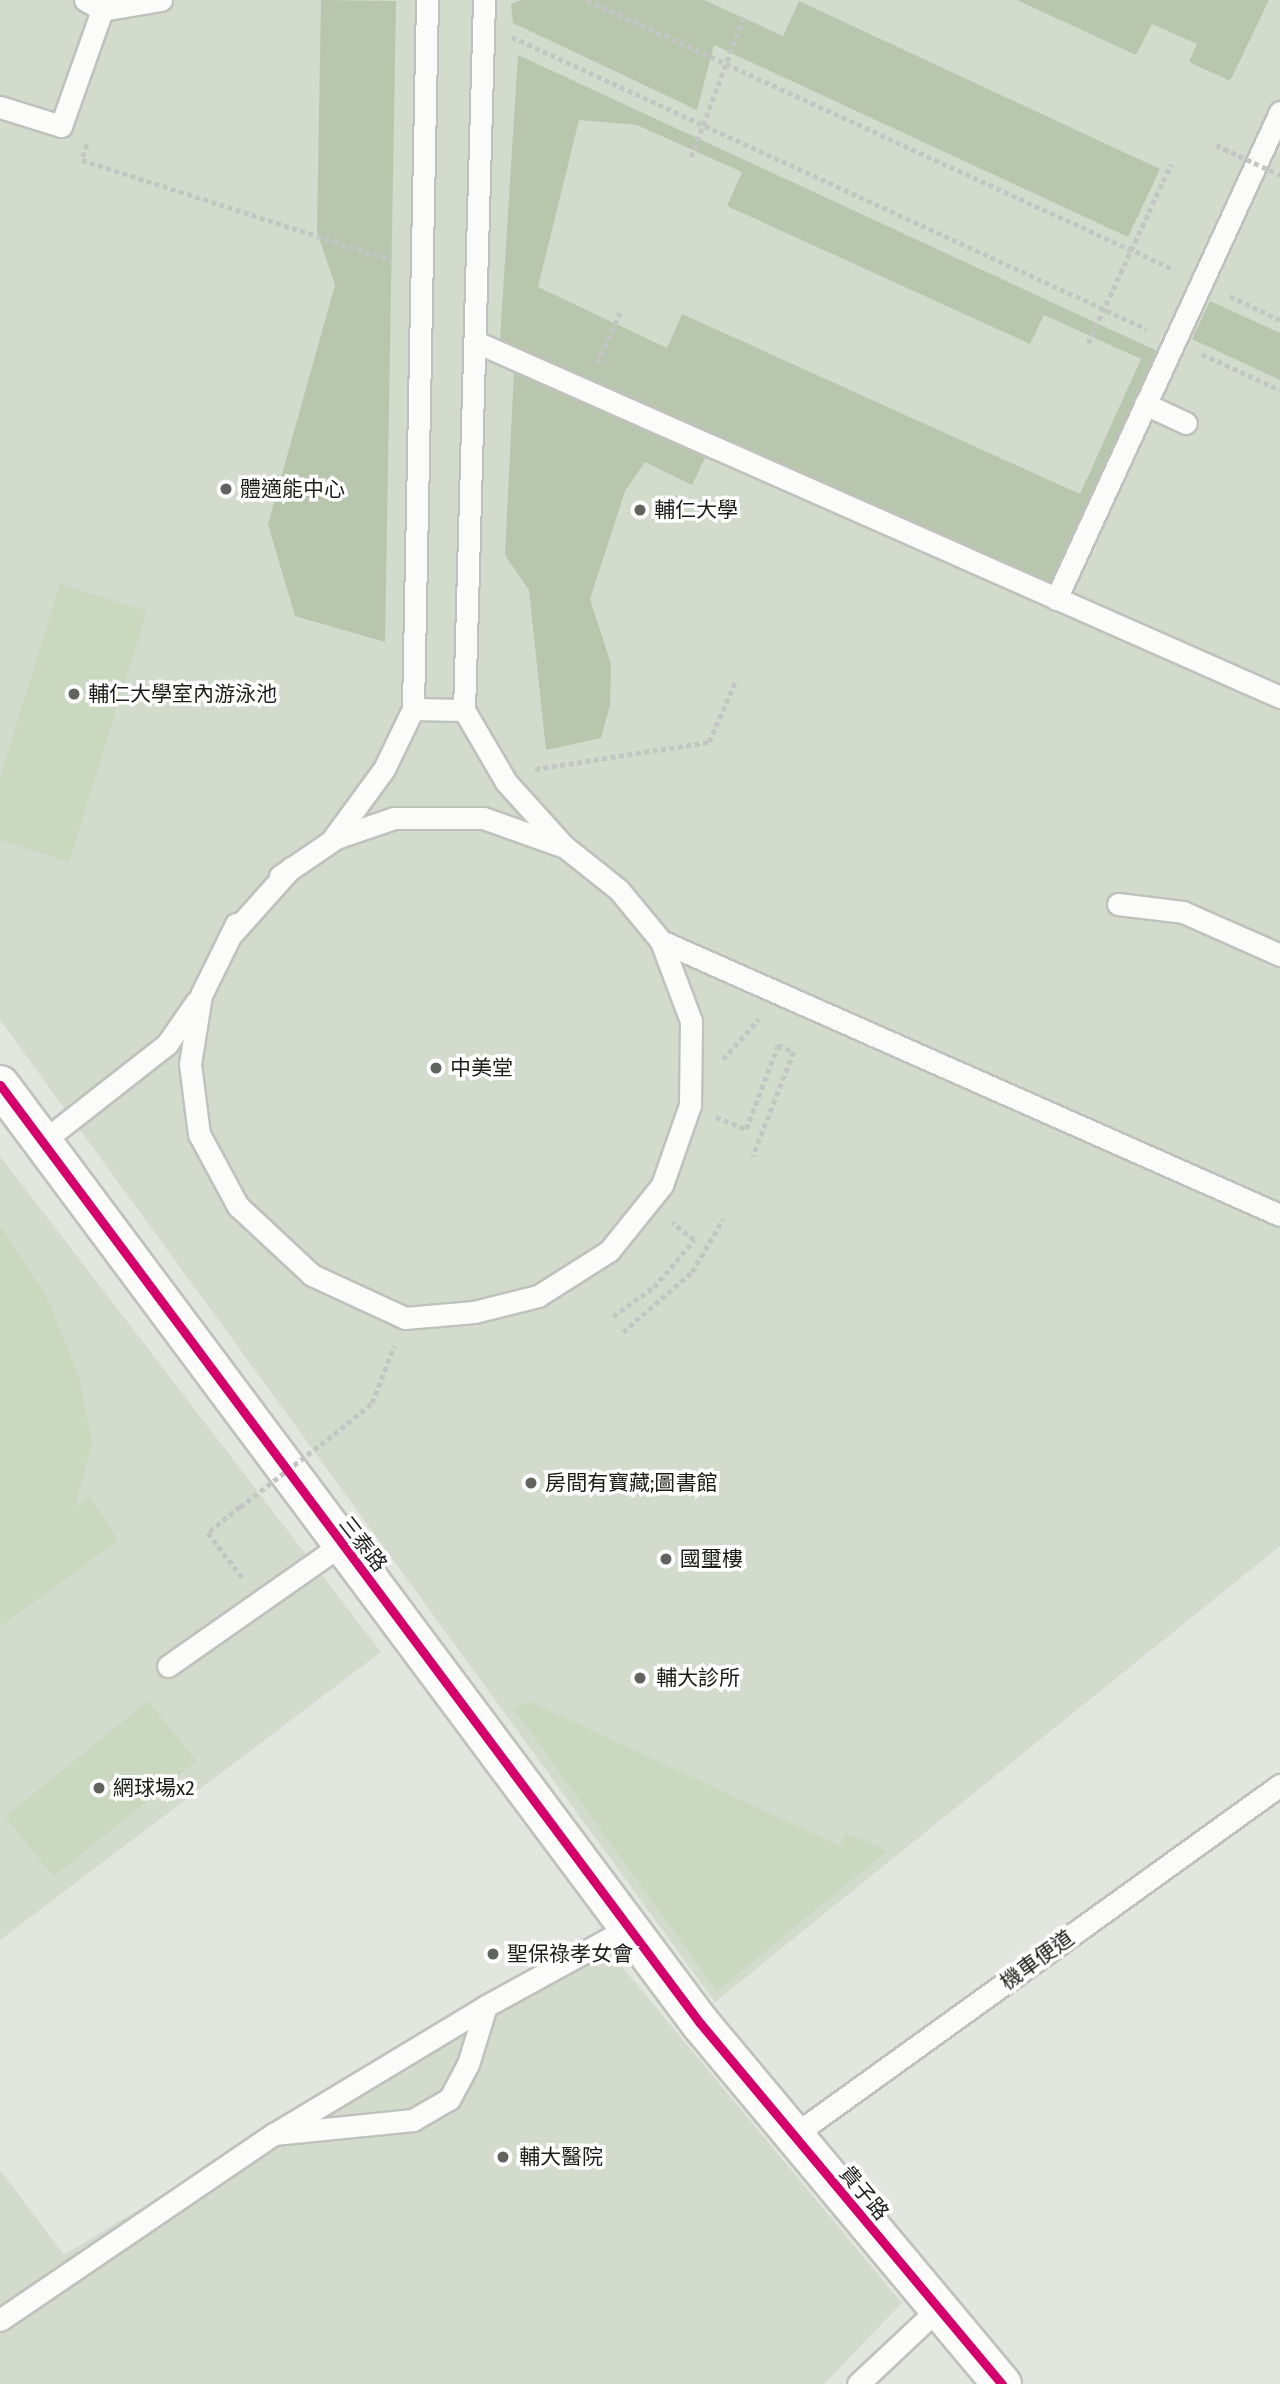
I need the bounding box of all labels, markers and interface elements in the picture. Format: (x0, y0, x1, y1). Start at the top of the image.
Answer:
place label: 體適能中心 (240, 476, 345, 502)
marker: 體適能中心 (218, 481, 234, 497)
place label: 輔仁大學 (654, 497, 738, 523)
marker: 輔仁大學 (632, 502, 648, 518)
place label: 輔仁大學室內游泳池 (88, 681, 277, 707)
marker: 輔仁大學室內游泳池 (66, 686, 82, 702)
place label: 中美堂 (450, 1055, 513, 1081)
marker: 中美堂 (428, 1060, 444, 1076)
place label: 房間有寶藏;圖書館 (545, 1470, 717, 1496)
marker: 房間有寶藏;圖書館 (523, 1475, 539, 1491)
street label: 三泰路 (334, 1511, 392, 1577)
place label: 國璽樓 (680, 1546, 743, 1572)
marker: 國璽樓 (658, 1551, 674, 1567)
place label: 輔大診所 (656, 1665, 740, 1691)
marker: 輔大診所 (630, 1668, 650, 1688)
place label: 網球場x2 (113, 1775, 194, 1801)
marker: 網球場x2 (91, 1780, 107, 1796)
street label: 機車便道 (996, 1925, 1078, 1995)
place label: 聖保祿孝女會 (507, 1941, 633, 1967)
marker: 聖保祿孝女會 (485, 1946, 501, 1962)
place label: 輔大醫院 (519, 2144, 603, 2170)
marker: 輔大醫院 (493, 2147, 513, 2167)
street label: 貴子路 (834, 2161, 894, 2225)

